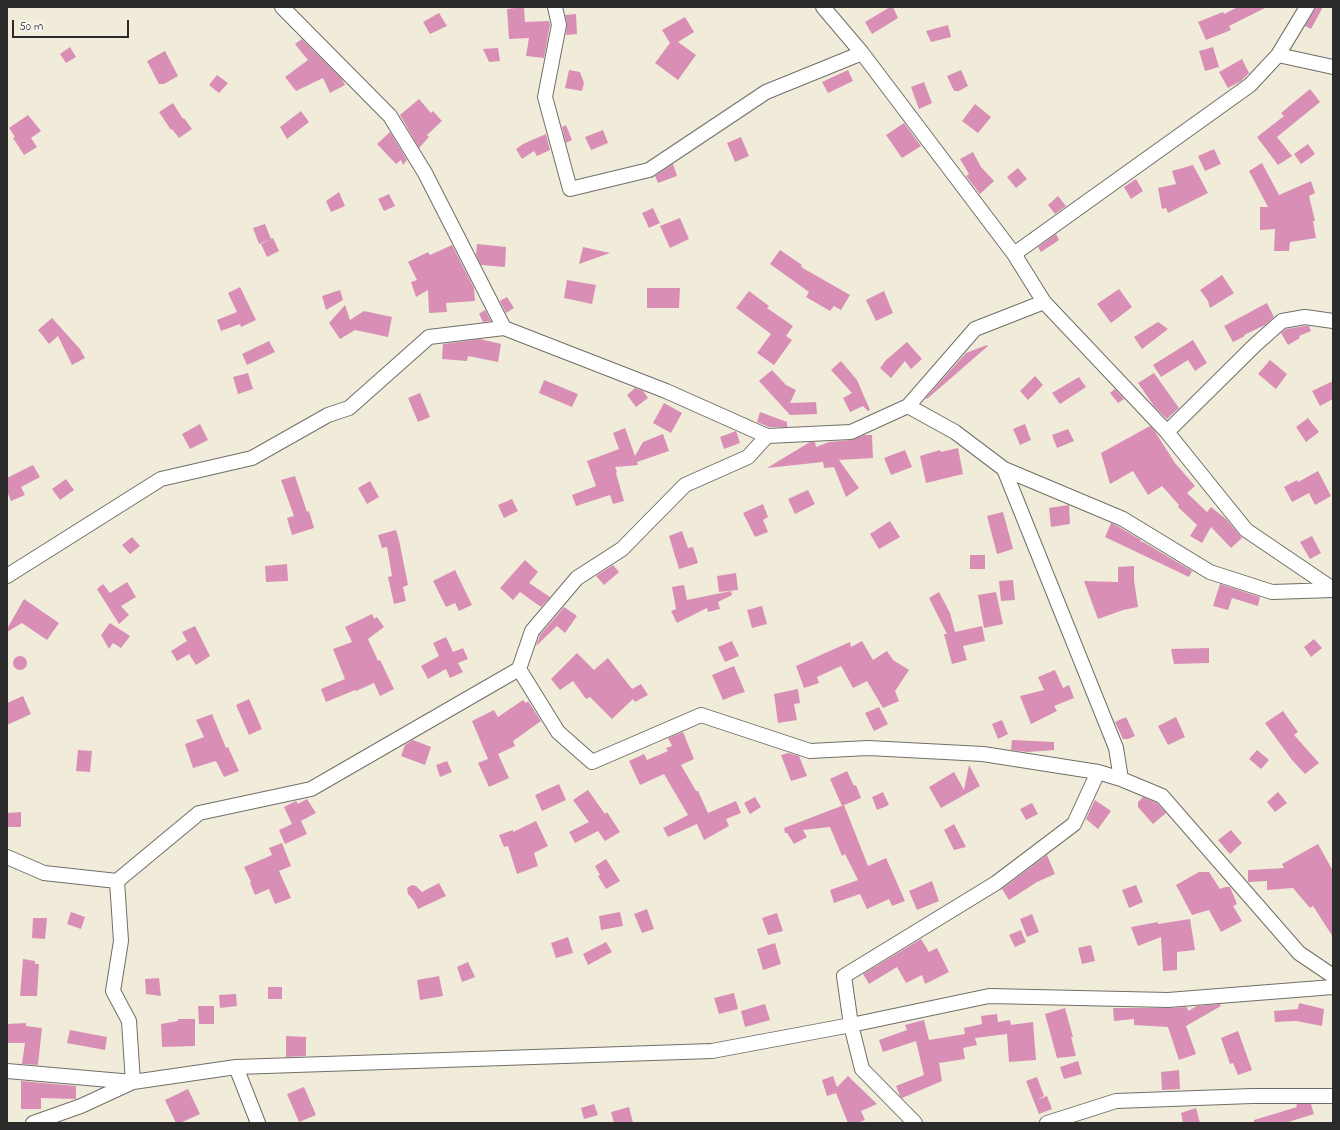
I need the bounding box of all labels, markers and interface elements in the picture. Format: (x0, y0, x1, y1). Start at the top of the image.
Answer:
scale bar (14, 12, 131, 38)
text: 50 m (19, 18, 43, 36)

